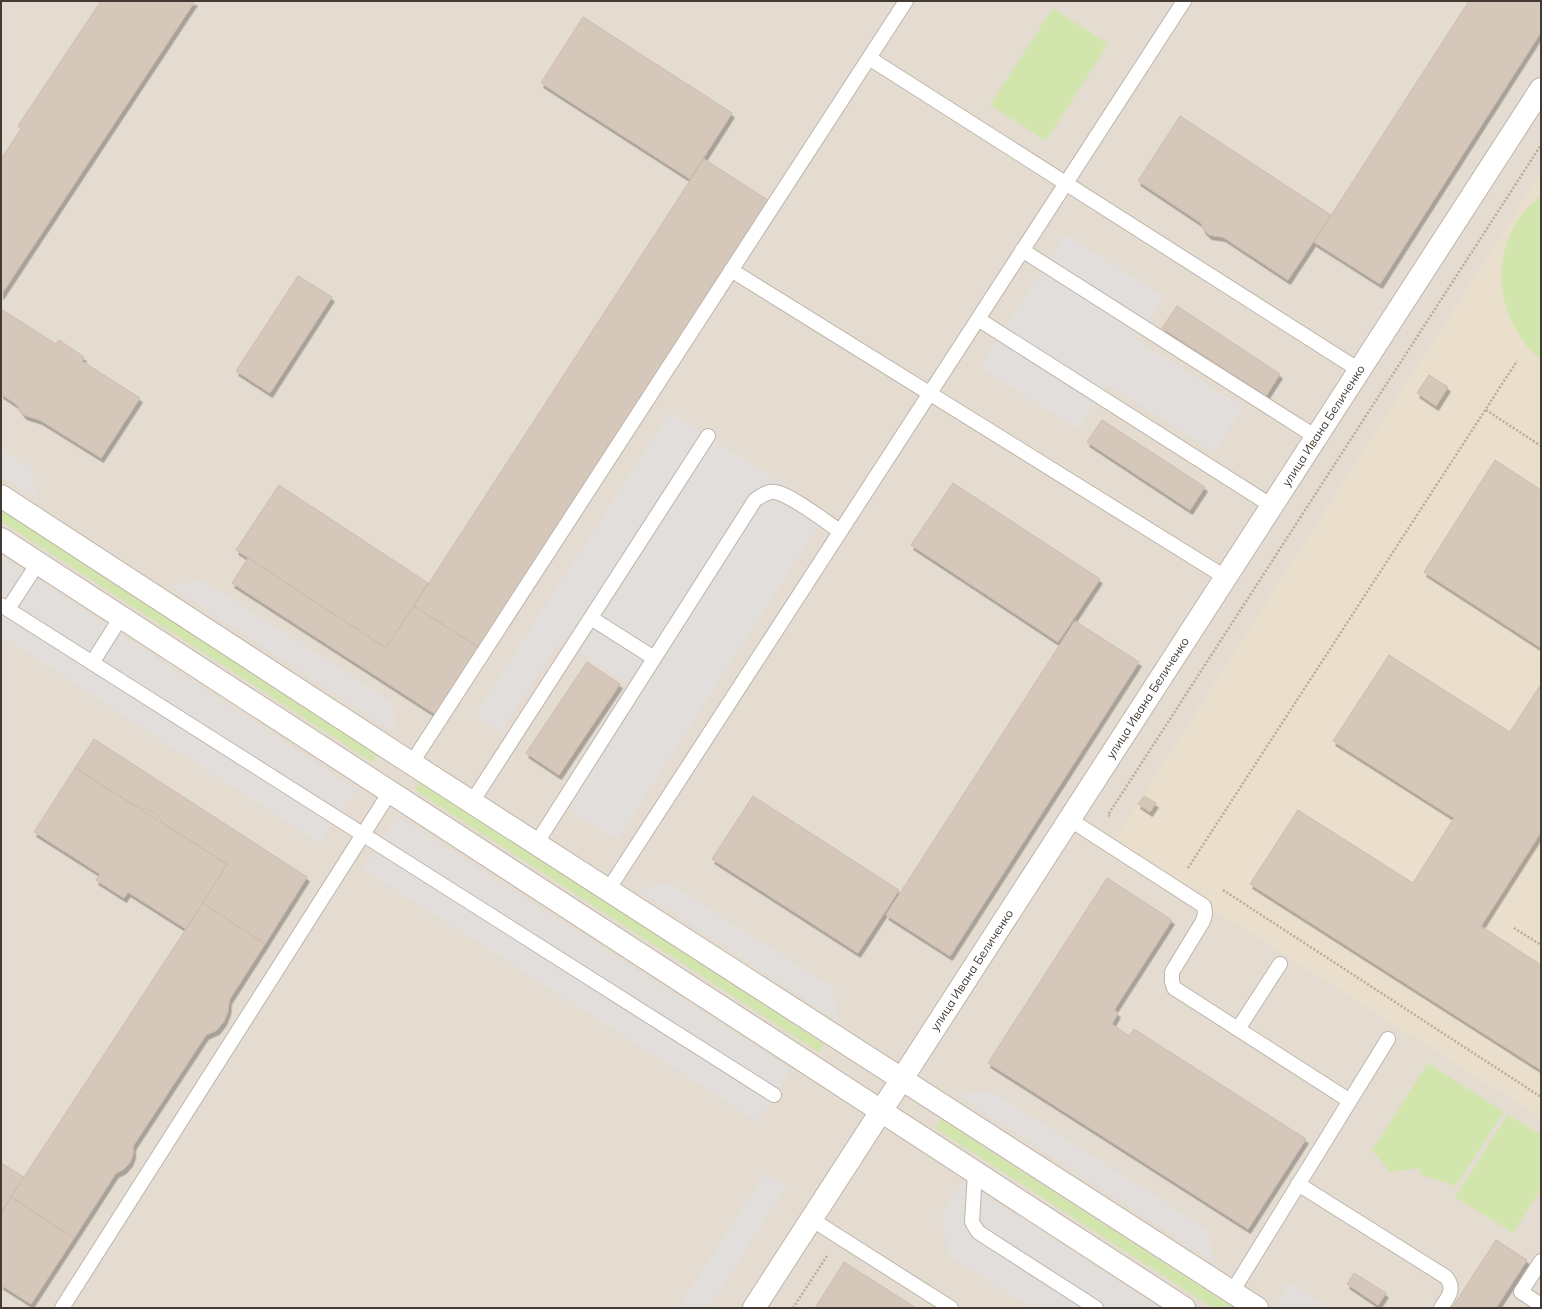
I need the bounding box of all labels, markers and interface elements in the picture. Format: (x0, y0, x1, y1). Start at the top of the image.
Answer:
street label: улица Ивана Беличенко (1278, 362, 1368, 489)
street label: улица Ивана Беличенко (1103, 634, 1192, 761)
street label: улица Ивана Беличенко (927, 906, 1016, 1034)

